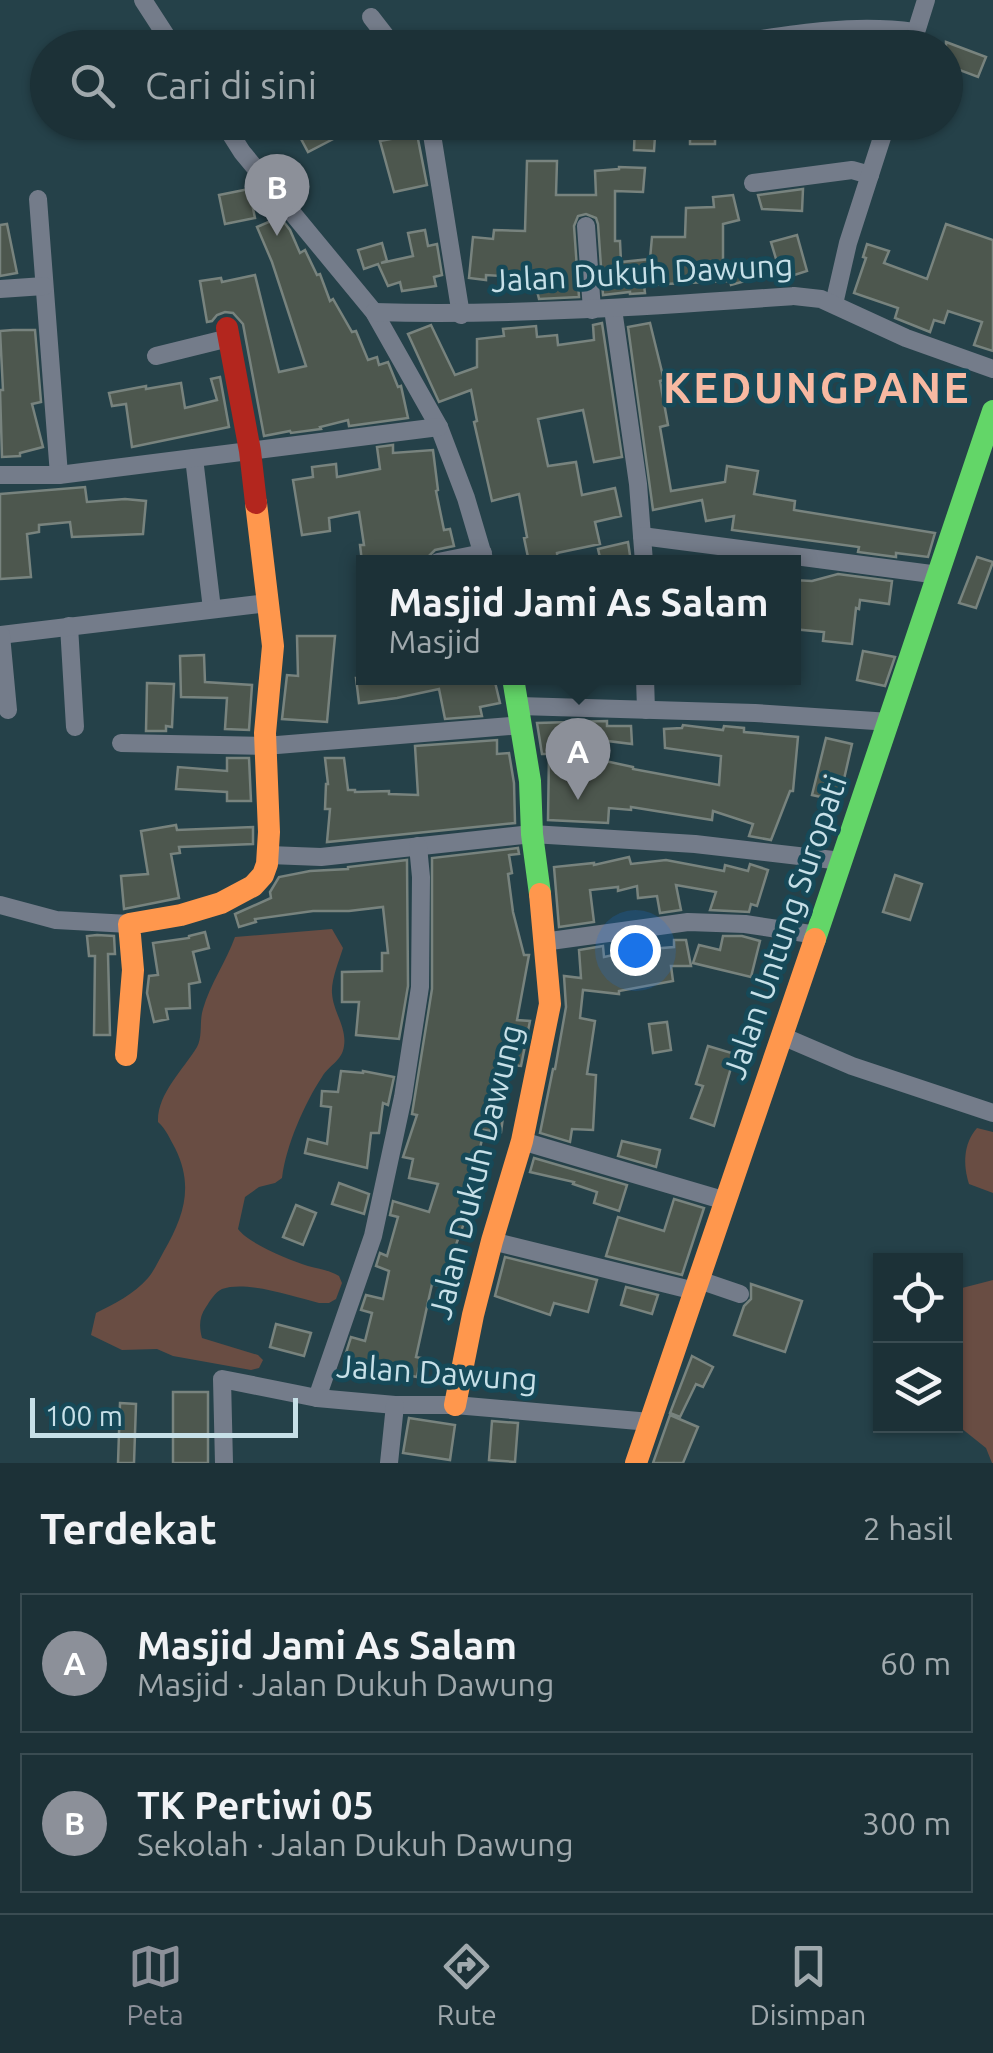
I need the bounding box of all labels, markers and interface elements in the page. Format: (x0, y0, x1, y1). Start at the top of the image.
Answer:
search box (30, 30, 963, 140)
icon: search (65, 58, 120, 113)
text: Cari di sini (145, 64, 317, 106)
pin: B (244, 154, 310, 236)
street label: Jalan Dukuh Dawung (490, 246, 794, 298)
district label: KEDUNGPANE (663, 364, 971, 411)
popup (356, 555, 801, 685)
text: Masjid Jami As Salam (389, 581, 769, 623)
text: Masjid (389, 623, 481, 659)
pin: A (546, 718, 610, 800)
street label: Jalan Untung Suropati (715, 770, 853, 1083)
your location (610, 925, 661, 976)
street label: Jalan Dukuh Dawung (421, 1021, 529, 1323)
map controls (873, 1253, 963, 1433)
button: locate (873, 1253, 963, 1343)
button: layers (873, 1343, 963, 1433)
street label: Jalan Dawung (335, 1347, 539, 1397)
scale bar (30, 1393, 298, 1438)
text: 100 m (45, 1400, 123, 1431)
text: Terdekat (40, 1505, 217, 1552)
text: 2 hasil (863, 1510, 953, 1546)
text: Masjid Jami As Salam (137, 1624, 517, 1666)
text: A (63, 1645, 86, 1681)
text: 60 m (880, 1645, 951, 1681)
text: Masjid · Jalan Dukuh Dawung (137, 1666, 554, 1702)
text: TK Pertiwi 05 (137, 1784, 374, 1826)
text: B (64, 1805, 85, 1841)
text: 300 m (862, 1805, 951, 1841)
text: Sekolah · Jalan Dukuh Dawung (137, 1826, 574, 1862)
tab: Peta (127, 1939, 184, 2030)
tab: Rute (437, 1939, 497, 2030)
tab: Disimpan (750, 1939, 866, 2030)

